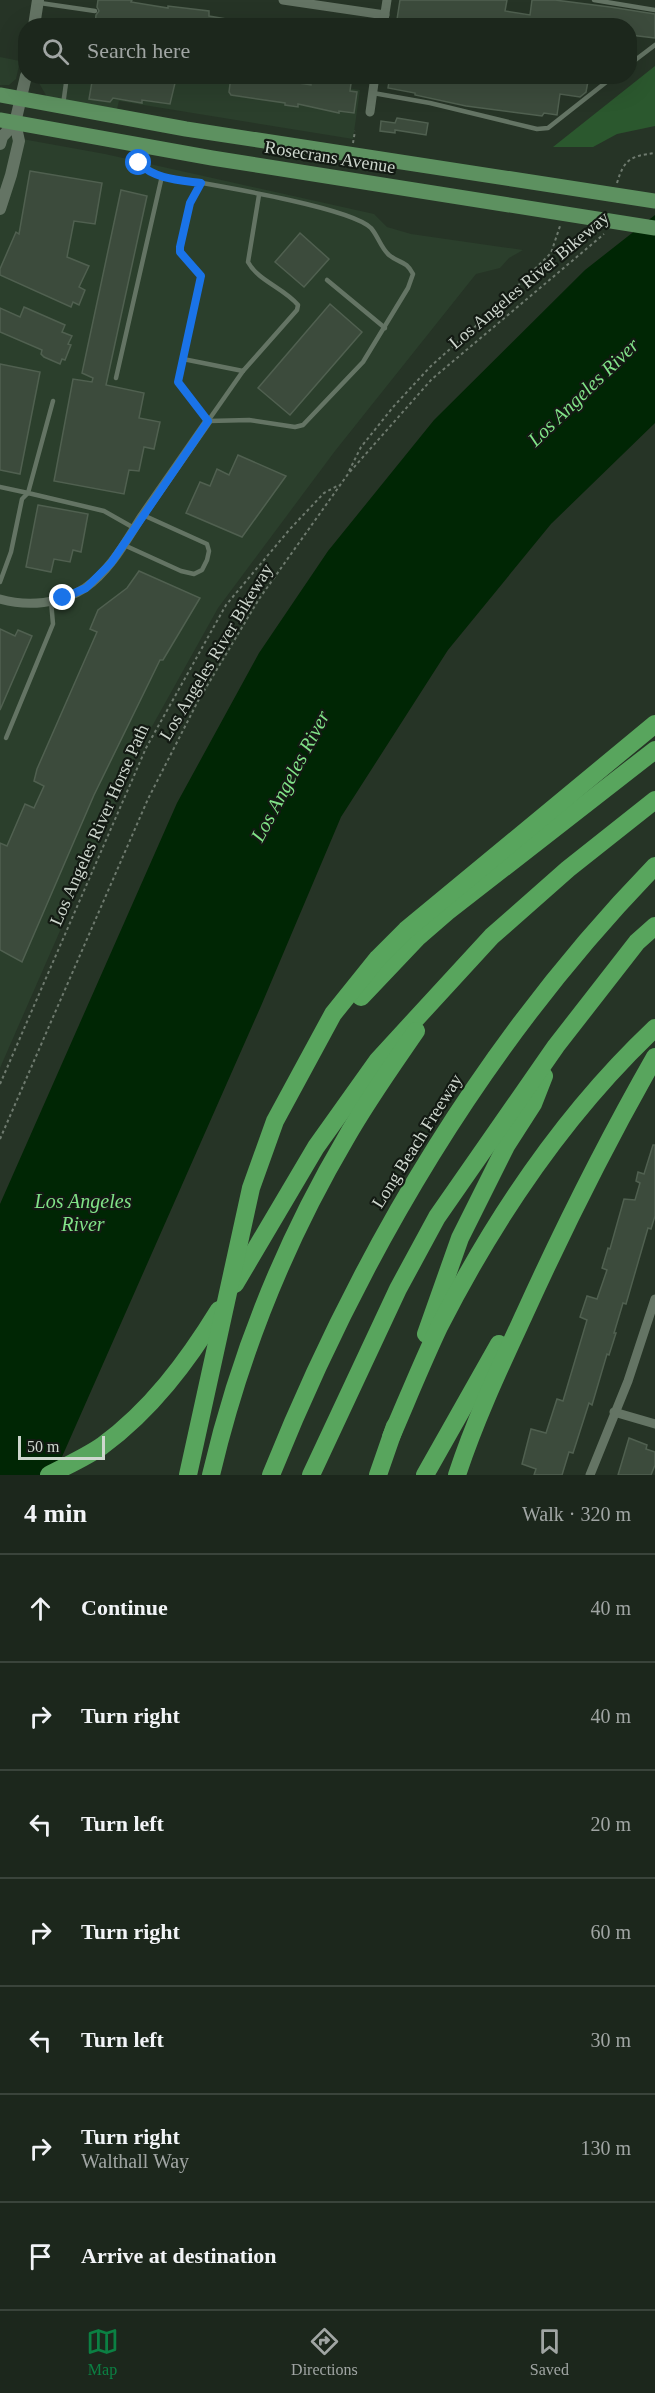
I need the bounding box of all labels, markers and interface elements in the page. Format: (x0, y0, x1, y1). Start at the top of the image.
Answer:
search box (18, 18, 637, 84)
icon: search (39, 35, 72, 68)
text: Search here (87, 38, 190, 63)
street label: Rosecrans Avenue (263, 137, 397, 177)
route start (125, 149, 151, 175)
street label: Los Angeles River Bikeway (445, 207, 613, 353)
water label: Los Angeles River (522, 334, 644, 452)
street label: Los Angeles River Bikeway (155, 560, 277, 744)
route end (49, 584, 75, 610)
water label: Los Angeles River (246, 707, 335, 847)
street label: Los Angeles River Horse Path (46, 721, 152, 929)
street label: Long Beach Freeway (368, 1070, 466, 1212)
water label: Los Angeles River (34, 1190, 132, 1235)
scale bar (18, 1433, 105, 1460)
text: 50 m (27, 1438, 59, 1455)
text: 4 min (24, 1499, 87, 1528)
text: Walk · 320 m (522, 1503, 631, 1525)
icon: ahead (24, 1592, 57, 1625)
text: Continue (81, 1595, 168, 1620)
text: 40 m (590, 1597, 631, 1619)
icon: right (24, 1700, 57, 1733)
text: Turn right (81, 1703, 180, 1728)
text: 40 m (590, 1705, 631, 1727)
icon: left (24, 1808, 57, 1841)
text: Turn left (81, 1811, 164, 1836)
text: 20 m (590, 1813, 631, 1835)
icon: right (24, 1916, 57, 1949)
text: Turn right (81, 1919, 180, 1944)
text: 60 m (590, 1921, 631, 1943)
icon: left (24, 2024, 57, 2057)
text: Turn left (81, 2027, 164, 2052)
text: 30 m (590, 2029, 631, 2051)
text: Turn right (81, 2124, 180, 2149)
icon: right (24, 2132, 57, 2165)
text: 130 m (580, 2137, 631, 2159)
text: Walthall Way (81, 2150, 189, 2172)
icon: arrive (24, 2240, 57, 2273)
text: Arrive at destination (81, 2243, 277, 2268)
tab: Map (86, 2325, 119, 2379)
tab: Directions (291, 2325, 358, 2379)
tab: Saved (530, 2325, 569, 2379)

